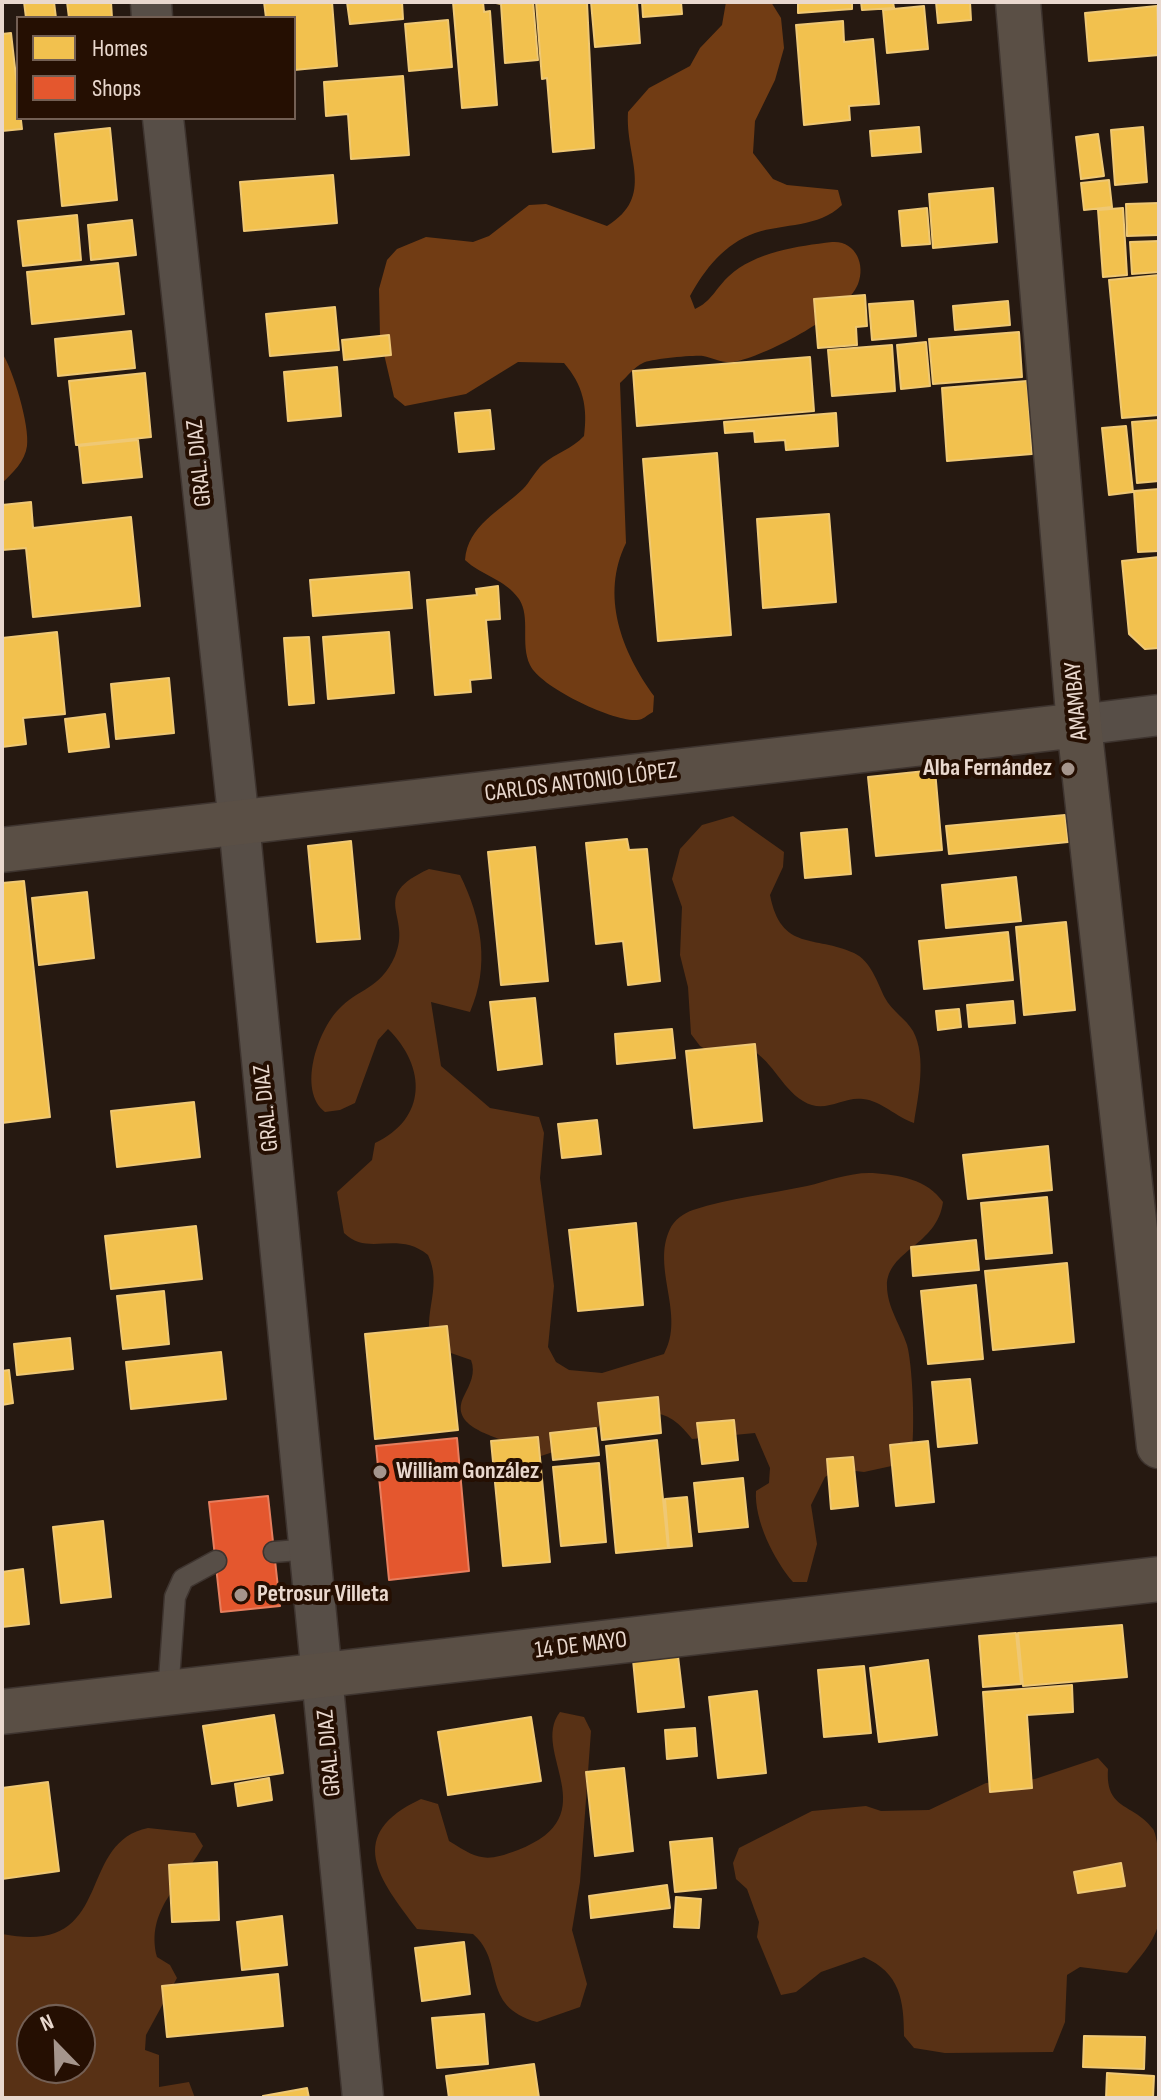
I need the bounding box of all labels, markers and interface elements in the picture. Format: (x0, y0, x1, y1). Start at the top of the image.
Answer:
legend (16, 16, 296, 120)
text: Homes (92, 34, 148, 63)
text: Shops (92, 74, 141, 103)
street label: GRAL. DIAZ (181, 418, 219, 508)
street label: AMAMBAY (1059, 660, 1095, 742)
place label: Alba Fernández (923, 755, 1052, 783)
street label: CARLOS ANTONIO LÓPEZ (483, 757, 679, 809)
marker: Alba Fernández (1059, 760, 1077, 778)
street label: GRAL. DIAZ (248, 1063, 286, 1153)
place label: William González (396, 1458, 539, 1486)
marker: William González (371, 1463, 389, 1481)
place label: Petrosur Villeta (257, 1581, 389, 1609)
marker: Petrosur Villeta (232, 1586, 250, 1604)
street label: 14 DE MAYO (533, 1626, 629, 1666)
street label: GRAL. DIAZ (312, 1708, 348, 1798)
north arrow (16, 2004, 96, 2084)
text: N (37, 2009, 58, 2038)

